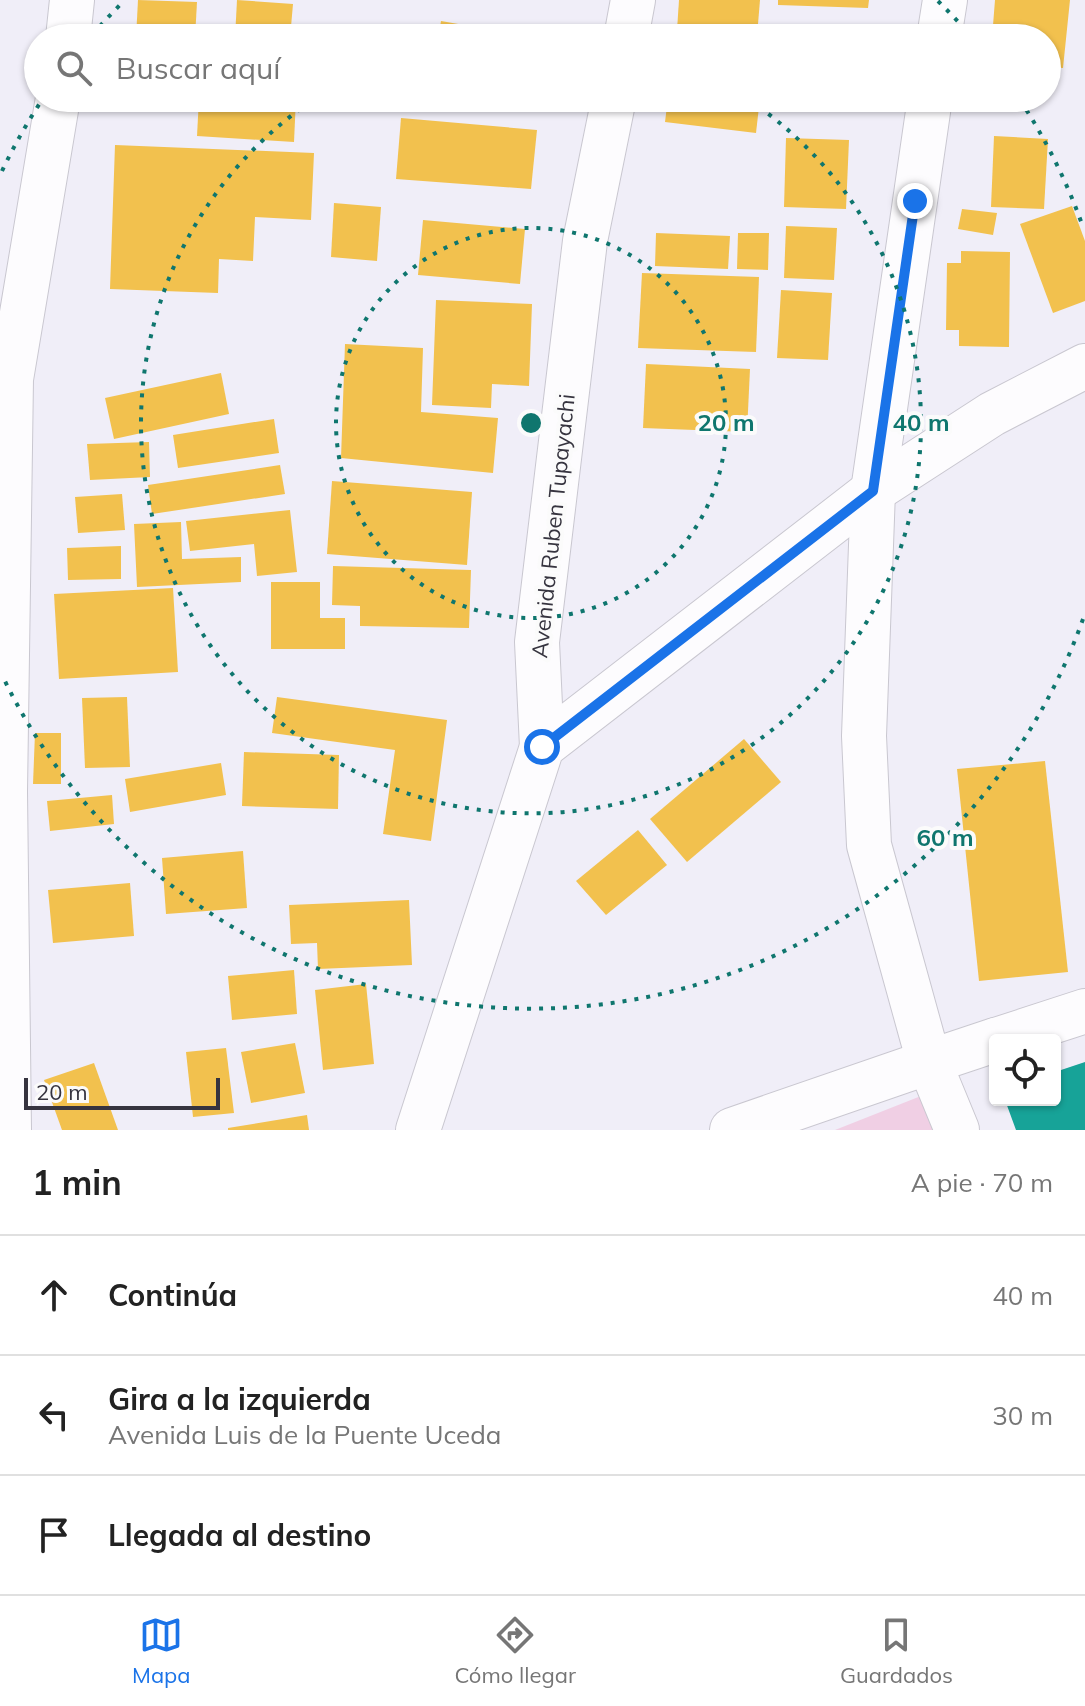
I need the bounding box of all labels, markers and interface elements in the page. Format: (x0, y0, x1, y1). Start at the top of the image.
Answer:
search box (24, 24, 1061, 112)
icon: search (52, 46, 96, 90)
text: Buscar aquí (116, 49, 281, 87)
route end (897, 183, 933, 219)
street label: Avenida Ruben Tupayachi (525, 393, 581, 659)
text: 20 m (698, 407, 754, 437)
text: 40 m (893, 407, 949, 437)
centre of rings (517, 409, 545, 437)
route start (524, 729, 560, 765)
text: 60 m (917, 822, 973, 852)
map controls (989, 1034, 1061, 1106)
button: locate (989, 1034, 1061, 1106)
scale bar (24, 1074, 220, 1110)
text: 20 m (36, 1078, 87, 1106)
text: 1 min (32, 1161, 122, 1204)
text: A pie · 70 m (911, 1166, 1053, 1199)
icon: ahead (32, 1273, 76, 1317)
text: Continúa (108, 1276, 237, 1314)
text: 40 m (992, 1279, 1053, 1312)
text: Gira a la izquierda (108, 1380, 371, 1418)
icon: left (32, 1393, 76, 1437)
text: 30 m (992, 1399, 1053, 1432)
text: Avenida Luis de la Puente Uceda (108, 1418, 501, 1451)
icon: arrive (32, 1513, 76, 1557)
text: Llegada al destino (108, 1516, 371, 1554)
tab: Mapa (132, 1613, 191, 1689)
tab: Cómo llegar (455, 1613, 576, 1689)
tab: Guardados (840, 1613, 953, 1689)

